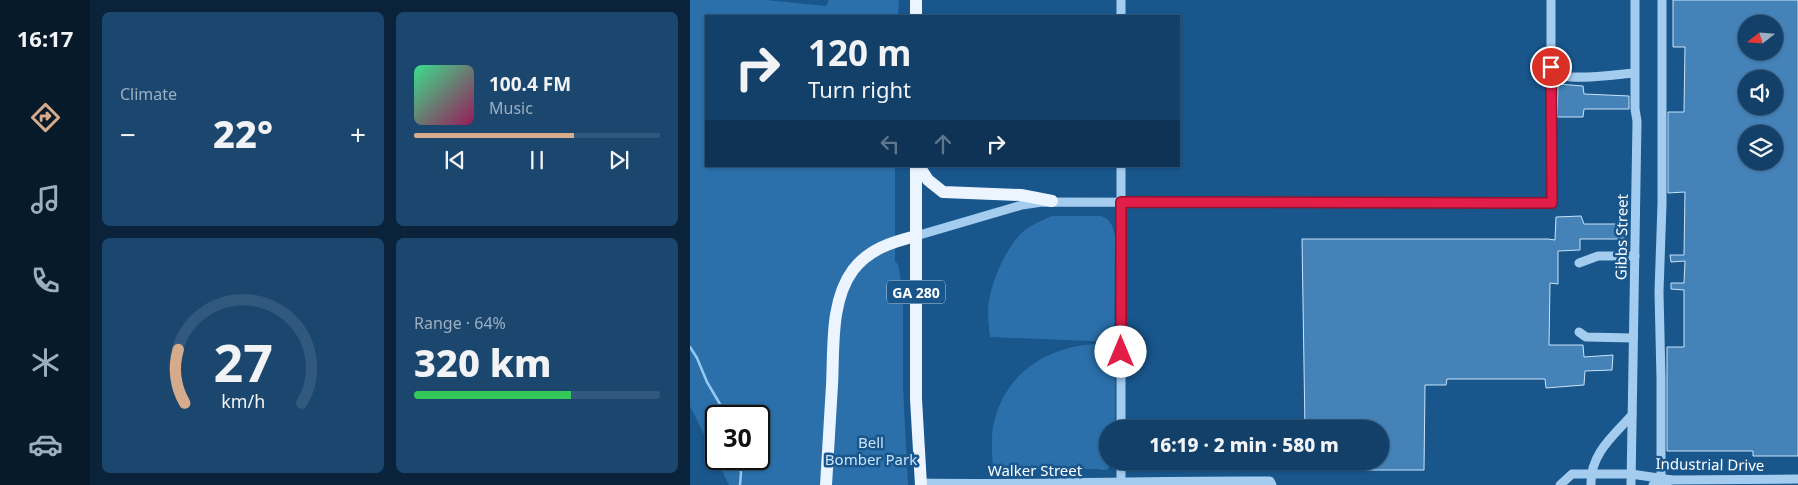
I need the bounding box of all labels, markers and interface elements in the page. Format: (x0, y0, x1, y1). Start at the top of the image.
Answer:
north arrow (1738, 15, 1782, 60)
map controls (1738, 15, 1783, 170)
text: 16:17 (17, 23, 73, 53)
text: 120 m (808, 29, 911, 76)
icon: right (725, 35, 790, 100)
pin (1530, 46, 1572, 88)
icon: arrive (1537, 53, 1565, 81)
button: sound (1738, 70, 1783, 115)
text: 100.4 FM (489, 71, 571, 97)
text: Turn right (808, 74, 911, 104)
text: Climate (120, 83, 177, 105)
text: Music (489, 97, 533, 119)
icon: directions (28, 100, 63, 135)
text: 22° (213, 107, 273, 159)
text: − (120, 115, 136, 153)
text: + (350, 115, 366, 153)
button: layers (1738, 125, 1783, 170)
icon: left (876, 130, 904, 158)
icon: ahead (929, 130, 957, 158)
icon: right (982, 130, 1010, 158)
icon: previous (441, 146, 469, 174)
icon: pause (523, 146, 551, 174)
icon: next (605, 146, 633, 174)
icon: music (28, 182, 63, 217)
street label: Gibbs Street (1610, 193, 1632, 280)
icon: phone (28, 263, 63, 298)
road number: GA 280 (887, 280, 945, 304)
text: Range · 64% (414, 312, 506, 334)
position arrow (1094, 325, 1146, 377)
text: 27 (213, 326, 273, 397)
text: 320 km (414, 336, 552, 388)
icon: climate (28, 345, 63, 380)
text: km/h (221, 389, 265, 413)
speed limit sign: 30 (705, 405, 770, 470)
icon: car (28, 427, 63, 462)
park label: Bell Bomber Park (825, 432, 917, 469)
text: 16:19 · 2 min · 580 m (1149, 432, 1339, 458)
street label: Industrial Drive (1655, 453, 1765, 475)
street label: Walker Street (988, 460, 1083, 480)

